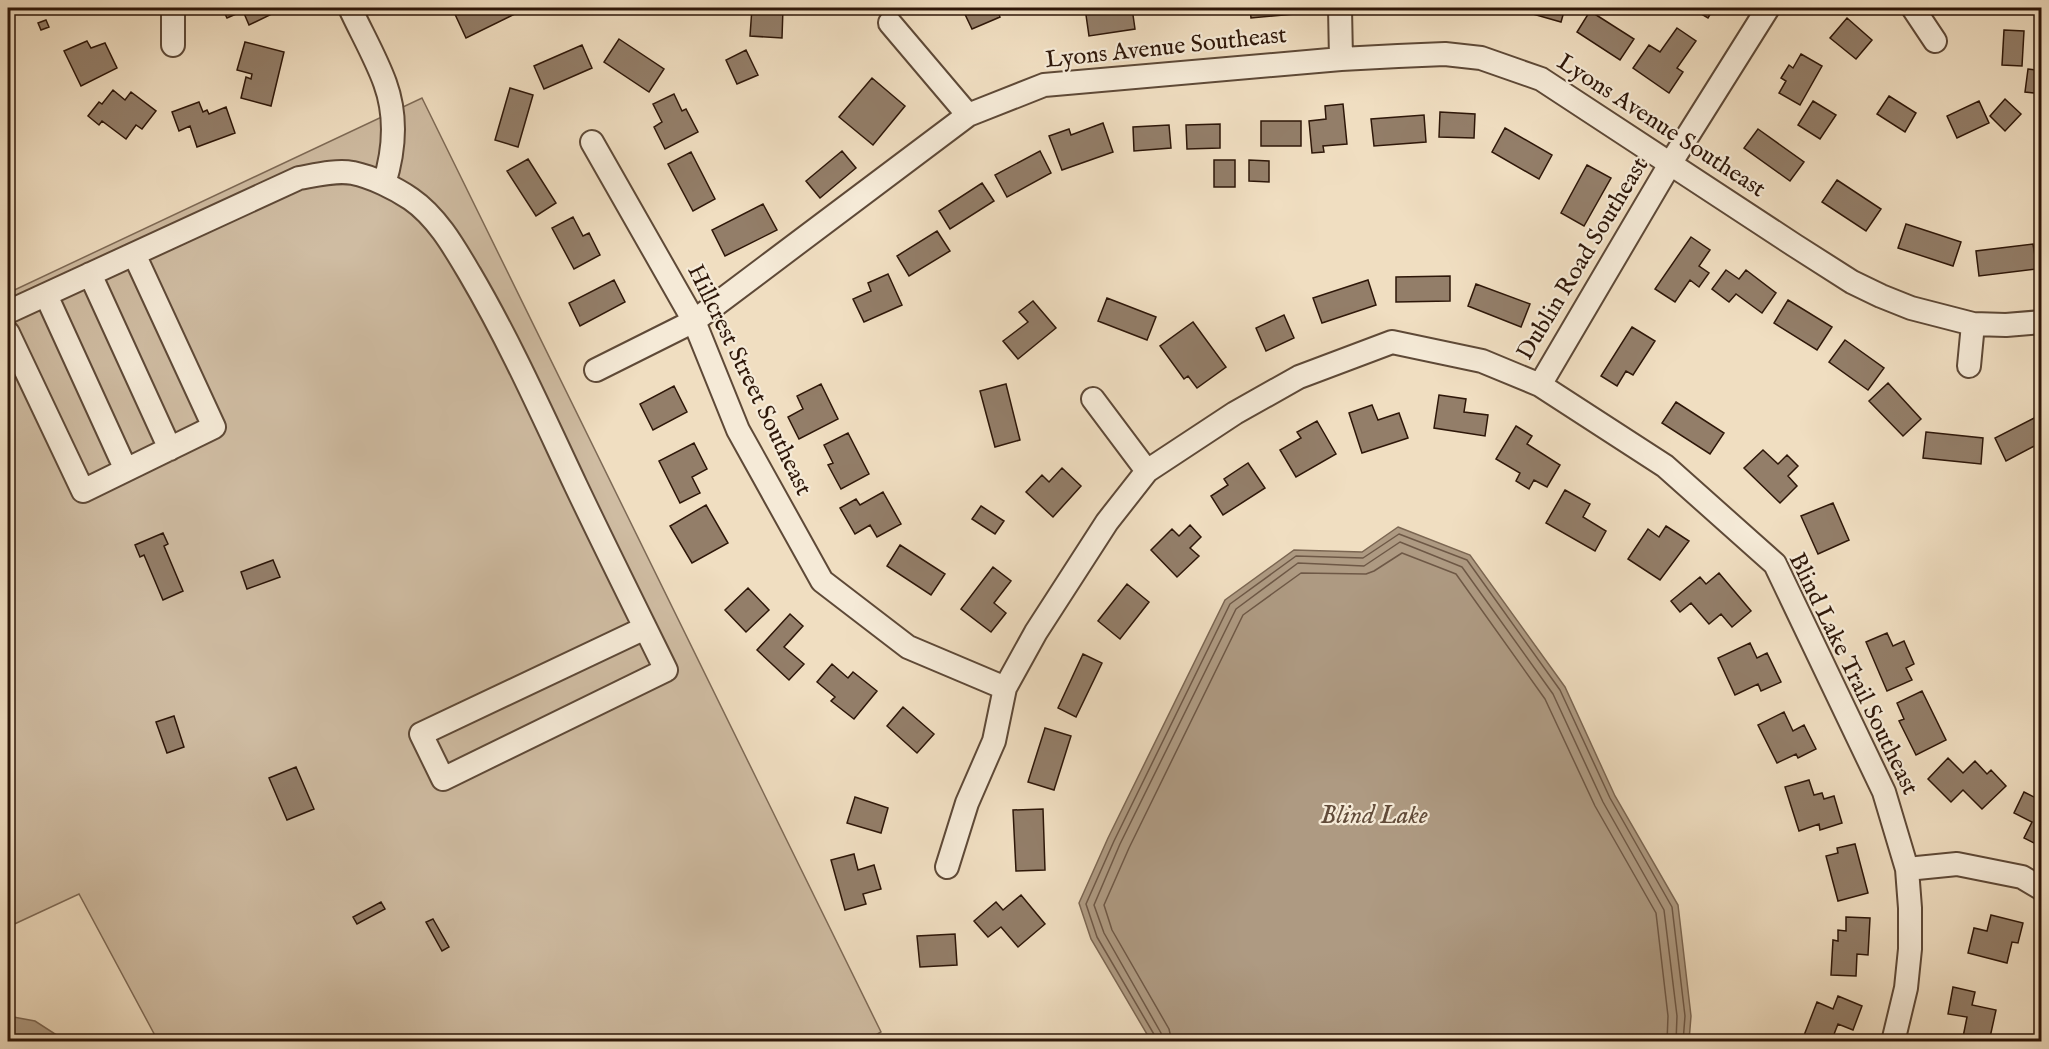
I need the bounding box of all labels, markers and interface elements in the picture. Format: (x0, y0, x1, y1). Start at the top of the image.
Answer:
street label: Lyons Avenue Southeast (1044, 20, 1288, 76)
street label: Lyons Avenue Southeast (1551, 47, 1771, 205)
street label: Dublin Road Southeast (1510, 152, 1656, 366)
street label: Hillcrest Street Southeast (679, 259, 819, 501)
street label: Blind Lake Trail Southeast (1781, 548, 1925, 800)
water label: Blind Lake (1320, 799, 1428, 832)

